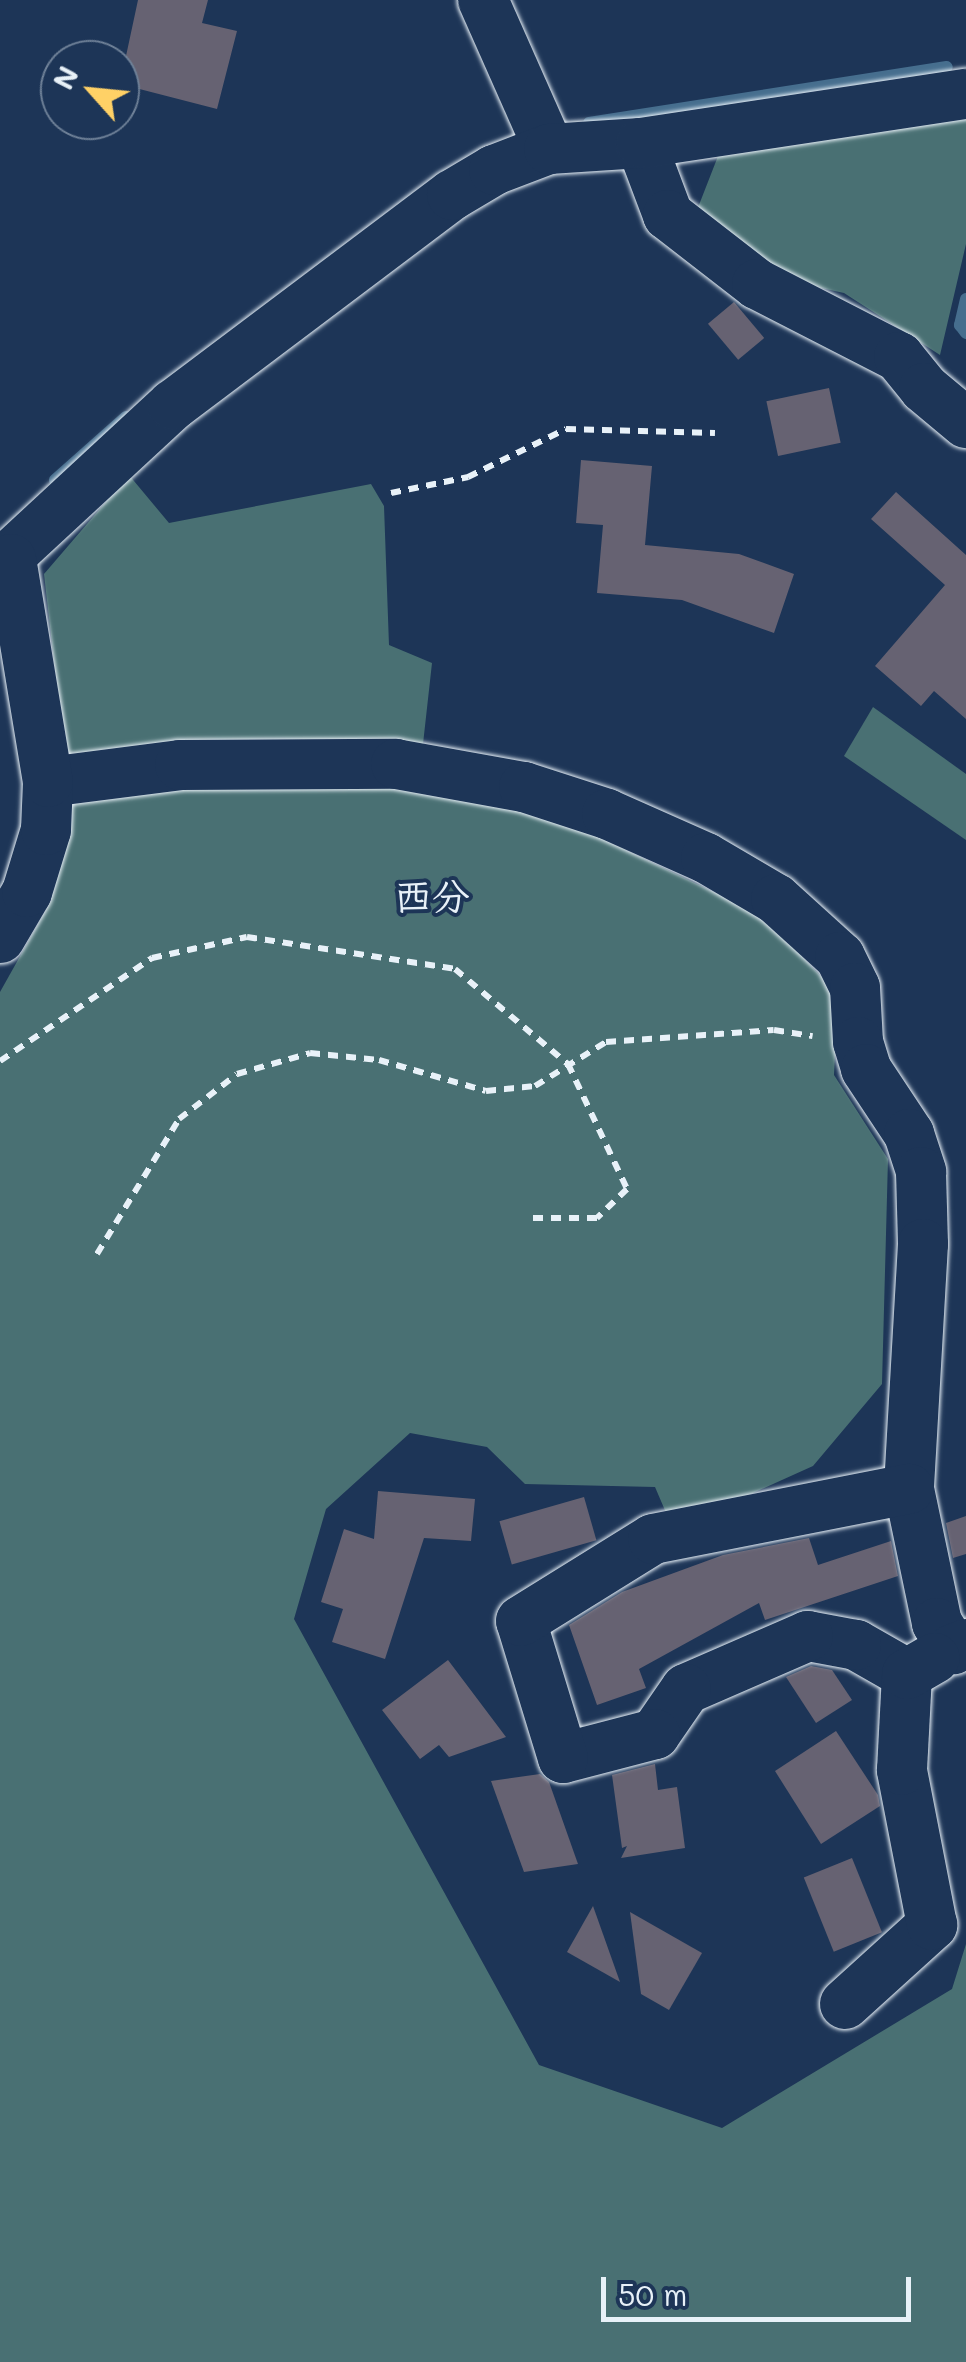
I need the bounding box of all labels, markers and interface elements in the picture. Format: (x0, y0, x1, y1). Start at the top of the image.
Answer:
north arrow (40, 40, 140, 140)
text: N (44, 60, 86, 95)
district label: 西分 (394, 873, 470, 919)
scale bar (606, 2257, 916, 2319)
text: 50 m (618, 2274, 688, 2314)

